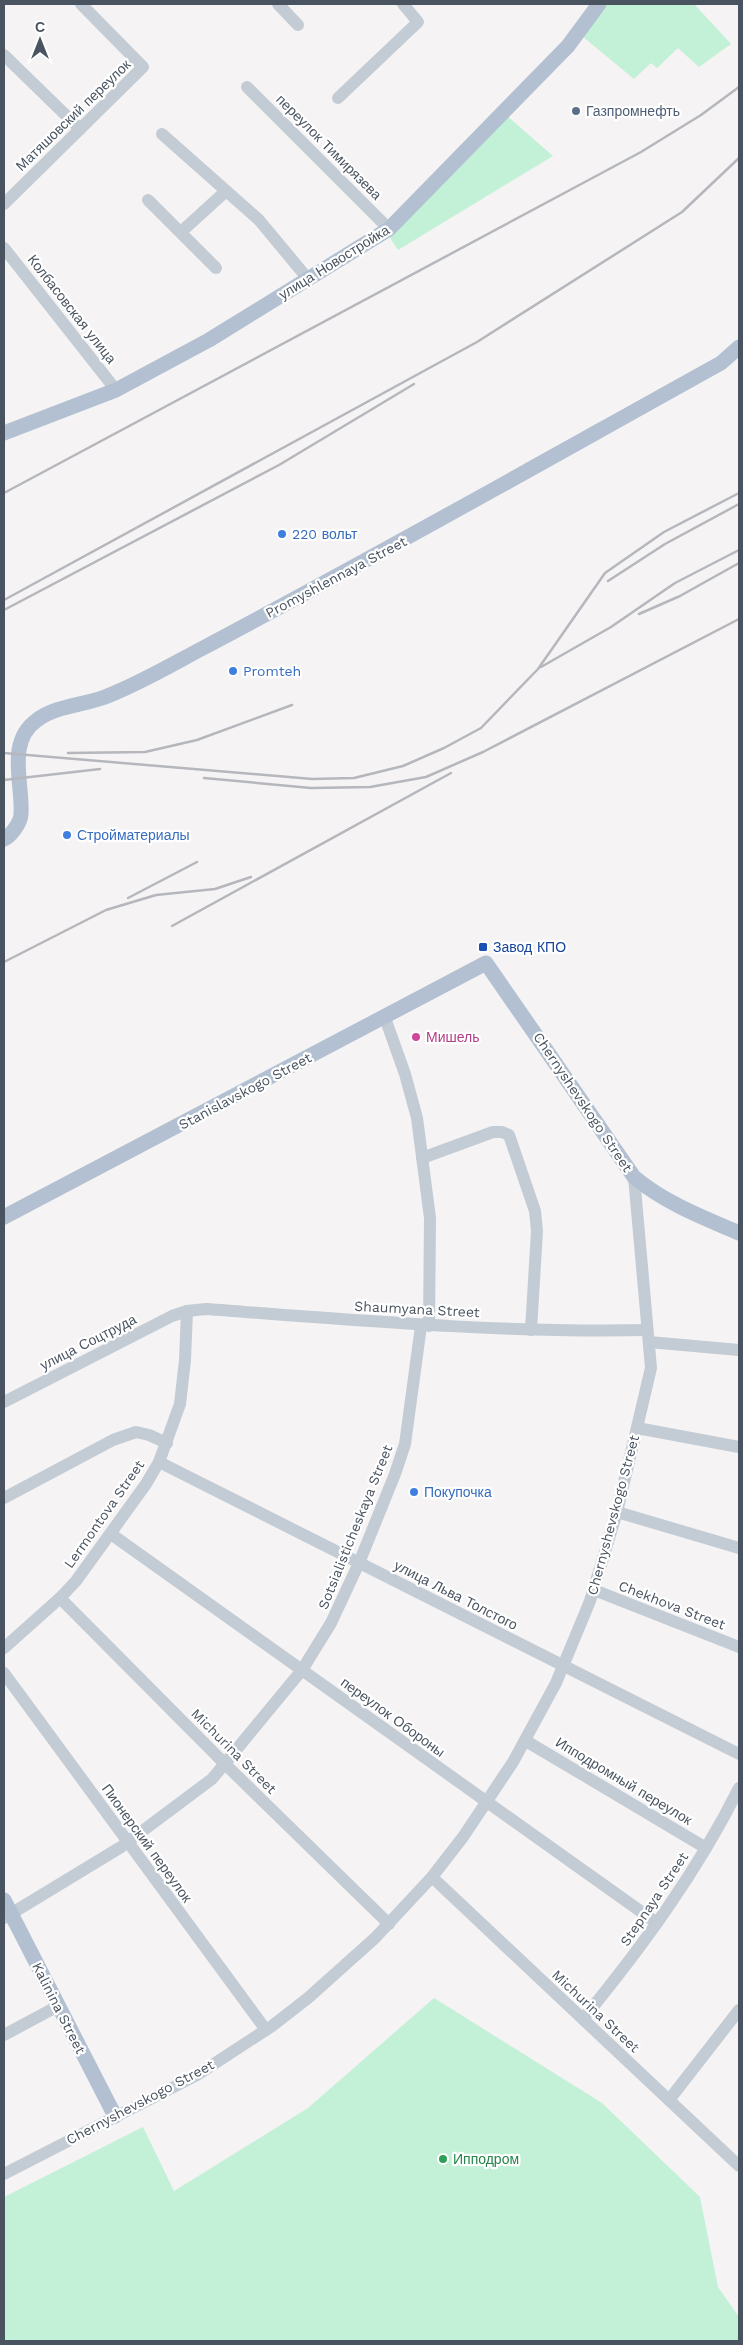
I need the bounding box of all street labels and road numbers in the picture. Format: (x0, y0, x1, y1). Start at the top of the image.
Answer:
street label: Матяшовский переулок (12, 56, 134, 174)
street label: переулок Тимирязева (273, 91, 385, 203)
street label: улица Новостройка (276, 221, 392, 303)
street label: Колбасовская улица (25, 251, 120, 367)
street label: Promyshlennaya Street (263, 533, 409, 621)
street label: Chernyshevskogo Street (530, 1029, 636, 1175)
street label: Stanislavskogo Street (176, 1049, 314, 1133)
street label: Shaumyana Street (354, 1298, 480, 1320)
street label: улица Соцтруда (37, 1311, 139, 1373)
street label: Chernyshevskogo Street (584, 1433, 642, 1597)
street label: Sotsialisticheskaya Street (315, 1442, 395, 1612)
street label: Lermontova Street (61, 1457, 147, 1571)
street label: улица Льва Толстого (392, 1557, 521, 1633)
street label: Chekhova Street (616, 1577, 728, 1633)
street label: переулок Обороны (338, 1674, 448, 1760)
street label: Michurina Street (188, 1705, 280, 1797)
street label: Ипподромный переулок (553, 1734, 696, 1829)
street label: Пионерский переулок (99, 1781, 196, 1906)
street label: Stepnaya Street (617, 1849, 691, 1949)
street label: Kalinina Street (29, 1960, 89, 2057)
street label: Michurina Street (549, 1966, 643, 2056)
street label: Chernyshevskogo Street (63, 2056, 217, 2148)

